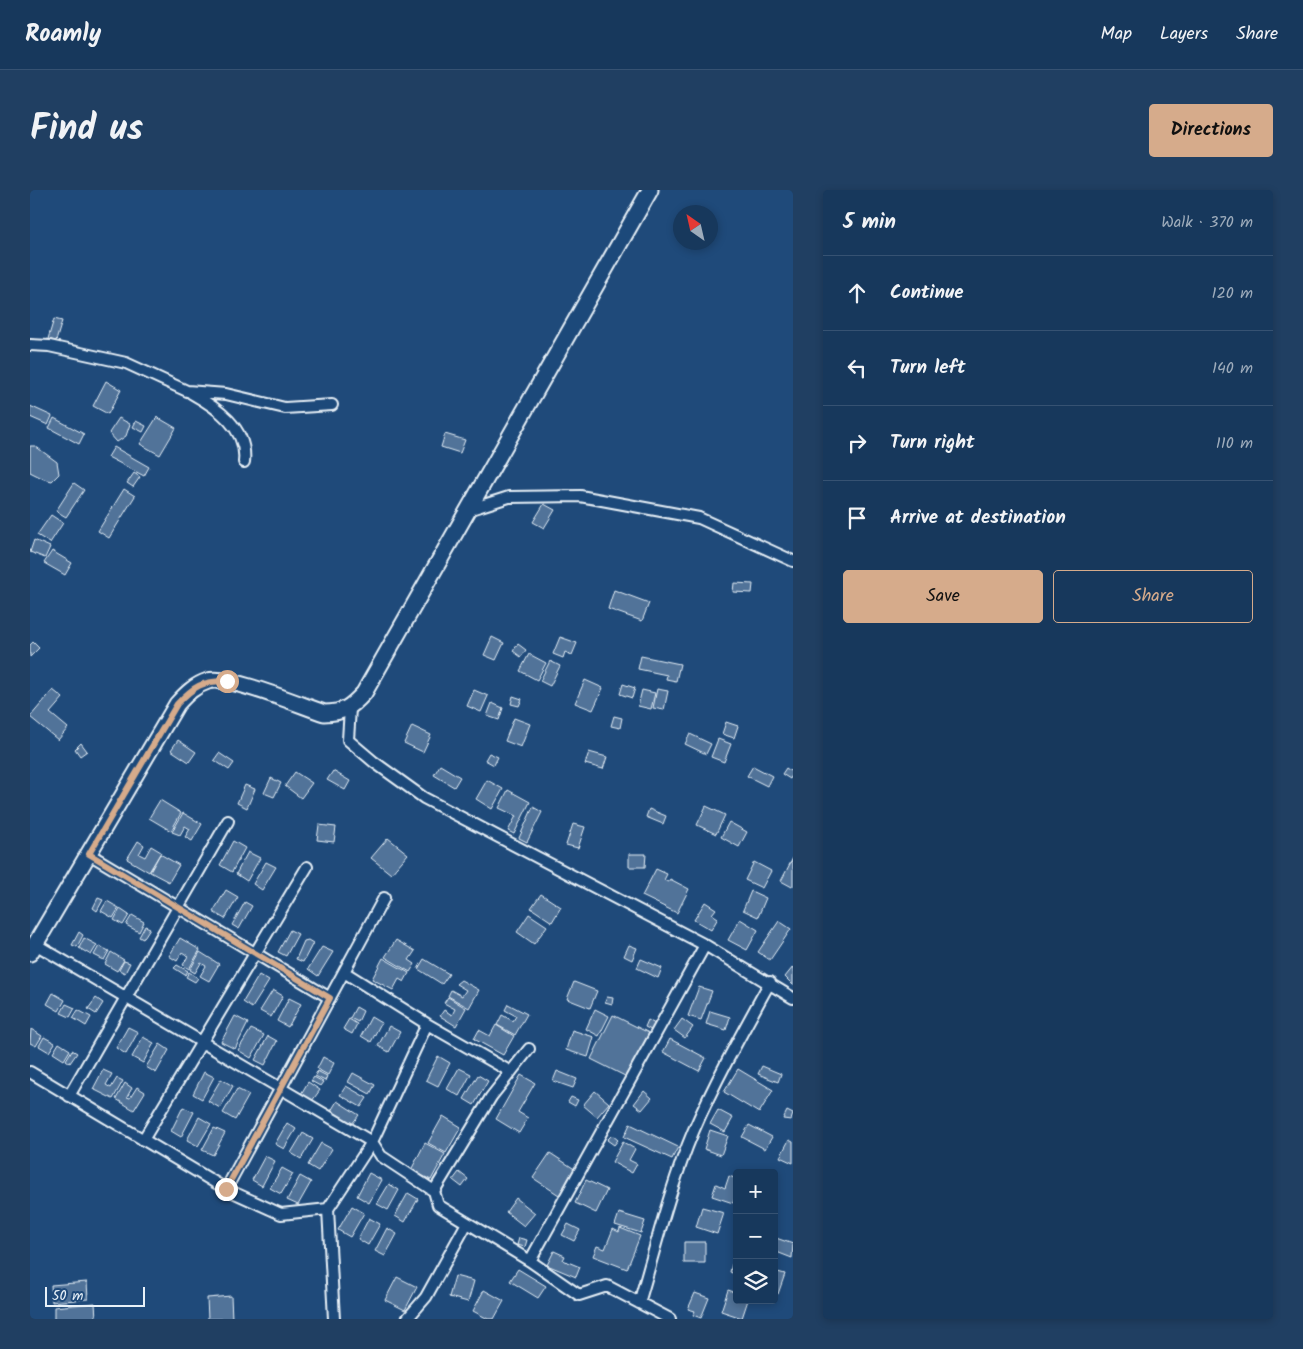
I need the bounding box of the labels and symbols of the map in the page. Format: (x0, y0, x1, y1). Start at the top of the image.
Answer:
north arrow (673, 205, 718, 250)
route start (216, 670, 239, 693)
route end (215, 1178, 238, 1201)
scale bar (45, 1284, 145, 1307)

